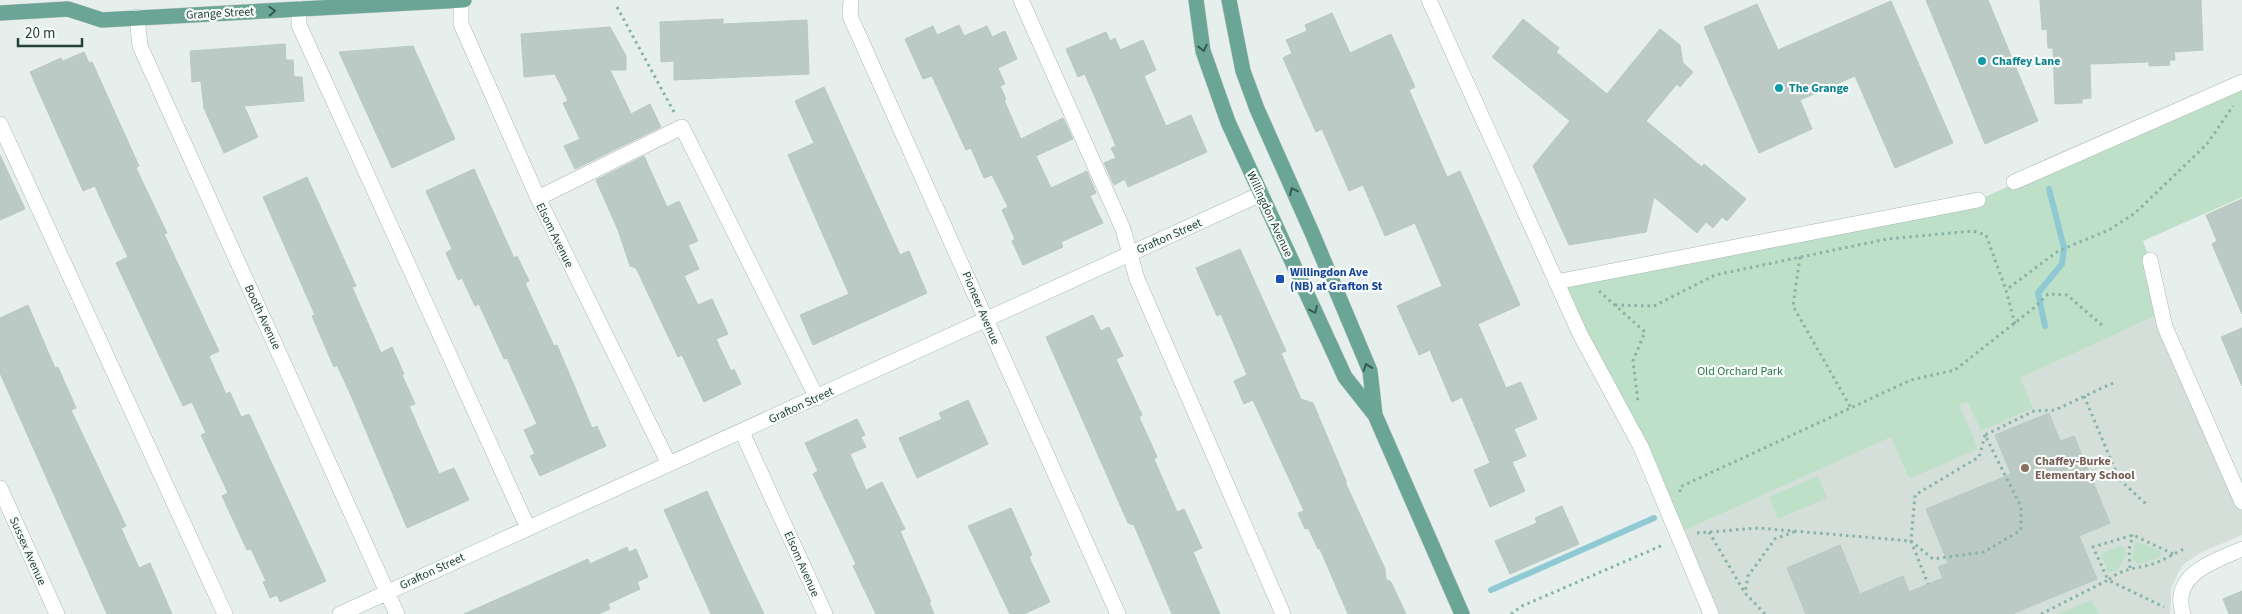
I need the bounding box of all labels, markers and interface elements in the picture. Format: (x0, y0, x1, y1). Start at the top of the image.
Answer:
street label: Grange Street (186, 3, 255, 24)
one-way arrow (268, 5, 276, 16)
scale bar (18, 15, 81, 47)
text: 20 m (25, 23, 55, 44)
one-way arrow (1197, 44, 1208, 53)
place label: Chaffey Lane (1992, 53, 2060, 70)
marker: Chaffey Lane (1976, 55, 1988, 67)
place label: The Grange (1789, 80, 1849, 97)
marker: The Grange (1773, 82, 1785, 94)
street label: Willingdon Avenue (1242, 168, 1297, 260)
one-way arrow (1289, 187, 1299, 196)
street label: Elsom Avenue (532, 200, 578, 271)
street label: Grafton Street (1134, 214, 1205, 258)
place label: Willingdon Ave (NB) at Grafton St (1290, 264, 1383, 295)
street label: Pioneer Avenue (957, 269, 1004, 348)
marker: Willingdon Ave (NB) at Grafton St (1274, 273, 1286, 285)
street label: Booth Avenue (240, 282, 285, 352)
one-way arrow (1308, 305, 1319, 314)
one-way arrow (1363, 363, 1373, 372)
park label: Old Orchard Park (1697, 363, 1783, 380)
street label: Grafton Street (766, 383, 836, 428)
place label: Chaffey-Burke Elementary School (2035, 453, 2135, 484)
marker: Chaffey-Burke Elementary School (2019, 462, 2031, 474)
street label: Sussex Avenue (5, 514, 50, 588)
street label: Elsom Avenue (779, 529, 824, 600)
street label: Grafton Street (397, 549, 467, 594)

